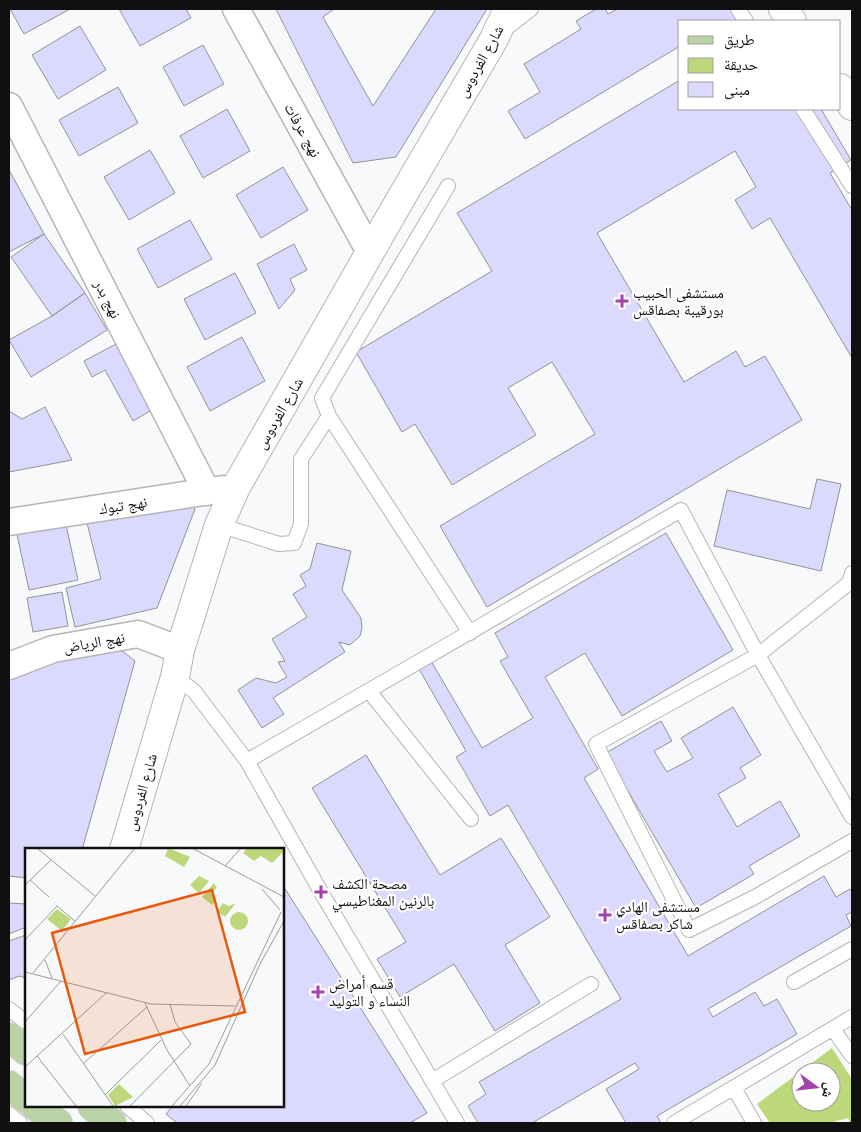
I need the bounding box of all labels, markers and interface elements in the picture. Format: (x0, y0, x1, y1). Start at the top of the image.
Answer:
legend (678, 20, 841, 110)
street label: شارع الفردوس (452, 22, 509, 101)
text: طريق (724, 30, 755, 50)
text: حديقة (724, 55, 759, 74)
text: مبنى (724, 80, 750, 100)
street label: نهج عرفات (279, 100, 326, 161)
street label: نهج بدر (89, 276, 126, 322)
place label: مستشفى الحبيب بورقيبة بصفاقس (633, 283, 724, 320)
marker: مستشفى الحبيب بورقيبة بصفاقس (615, 294, 629, 308)
street label: شارع الفردوس (251, 374, 308, 453)
street label: نهج تبوك (97, 492, 149, 519)
street label: نهج الرياض (62, 627, 126, 658)
street label: شارع الفردوس (121, 751, 162, 833)
inset map (25, 848, 284, 1107)
place label: مصحة الكشف بالرنين المغناطيسي (332, 874, 434, 912)
marker: مصحة الكشف بالرنين المغناطيسي (314, 885, 328, 899)
place label: مستشفى الهادي شاكر بصفاقس (616, 897, 700, 934)
marker: مستشفى الهادي شاكر بصفاقس (598, 908, 612, 922)
place label: قسم أمراض النساء و التوليد (329, 974, 410, 1010)
marker: قسم أمراض النساء و التوليد (311, 985, 325, 999)
north arrow (791, 1062, 841, 1112)
text: ش (818, 1081, 839, 1100)

